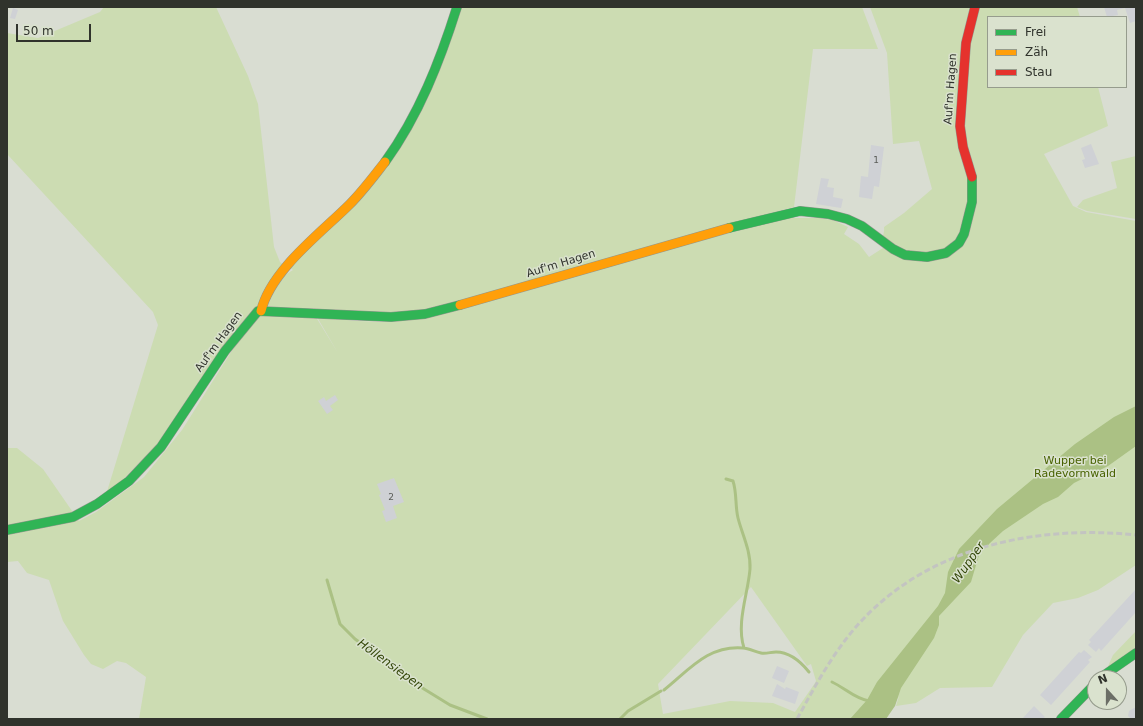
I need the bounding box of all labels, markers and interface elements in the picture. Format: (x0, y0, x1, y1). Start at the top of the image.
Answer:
scale bar (18, 16, 93, 42)
legend (987, 16, 1127, 88)
text: 50 m (23, 24, 54, 38)
text: Frei (1025, 25, 1046, 39)
text: Zäh (1025, 45, 1048, 59)
street label: Auf'm Hagen (942, 53, 960, 125)
text: Stau (1025, 65, 1052, 79)
house number: 1 (873, 156, 879, 166)
street label: Auf'm Hagen (525, 247, 597, 281)
street label: Auf'm Hagen (193, 309, 245, 375)
park label: Wupper bei Radevormwald (1034, 454, 1116, 480)
house number: 2 (388, 493, 394, 503)
water label: Wupper (950, 540, 988, 586)
water label: Höllensiepen (354, 636, 426, 694)
north arrow (1087, 670, 1127, 710)
text: N (1096, 672, 1110, 687)

